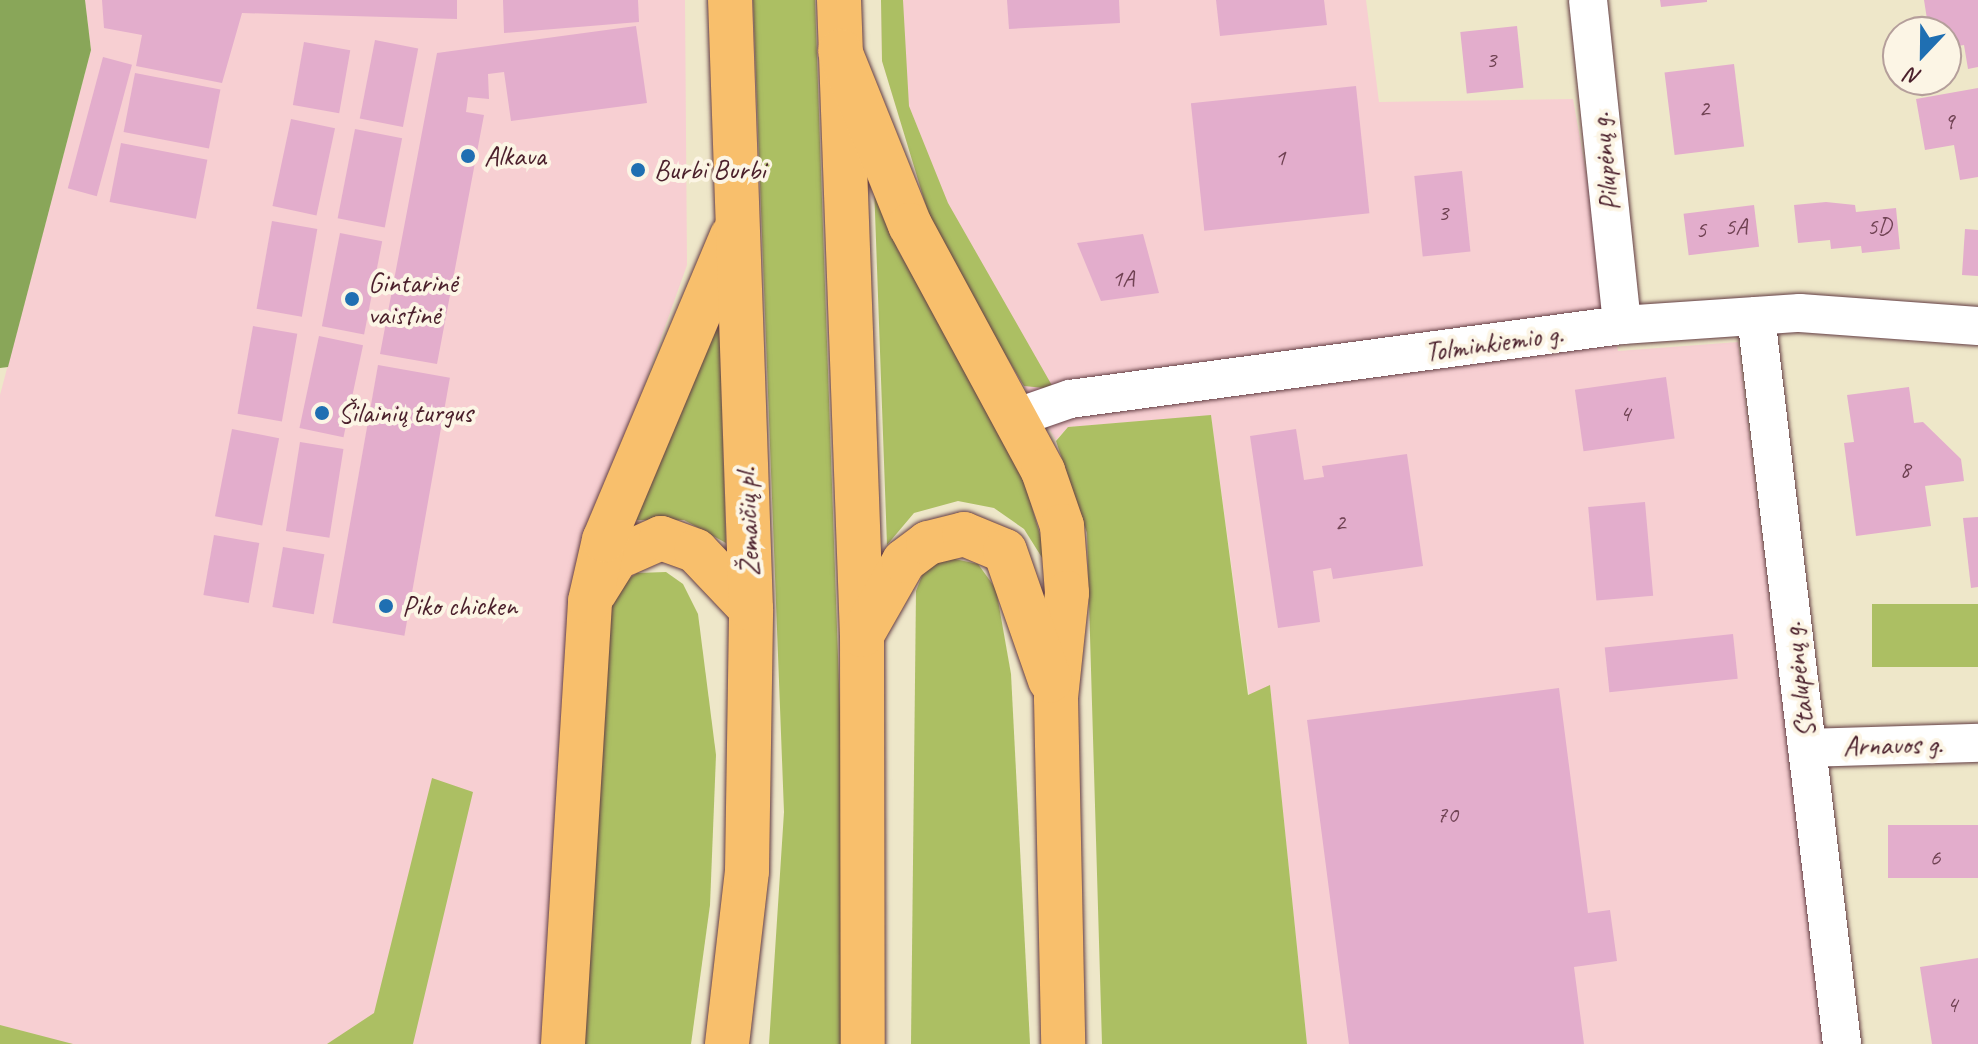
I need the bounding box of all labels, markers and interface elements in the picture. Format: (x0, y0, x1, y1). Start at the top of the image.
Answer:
north arrow (1882, 16, 1962, 96)
house number: 3 (1486, 46, 1496, 74)
text: N (1902, 61, 1925, 92)
house number: 2 (1699, 95, 1709, 123)
house number: 9 (1944, 108, 1954, 136)
street label: Pilupėnų g. (1583, 111, 1627, 213)
place label: Alkava (484, 139, 546, 173)
house number: 1 (1275, 144, 1285, 172)
marker: Alkava (459, 147, 477, 165)
place label: Burbi Burbi (654, 153, 766, 187)
marker: Burbi Burbi (629, 161, 647, 179)
house number: 3 (1438, 199, 1448, 227)
house number: 5A (1725, 213, 1747, 241)
house number: 5D (1867, 213, 1891, 241)
house number: 5 (1696, 216, 1706, 244)
house number: 1A (1112, 265, 1134, 293)
place label: Gintarinė vaistinė (368, 266, 457, 332)
marker: Gintarinė vaistinė (343, 290, 361, 308)
street label: Tolminkiemio g. (1423, 317, 1565, 369)
place label: Šilainių turgus (338, 396, 473, 430)
house number: 4 (1620, 400, 1630, 428)
marker: Šilainių turgus (313, 404, 331, 422)
house number: 8 (1900, 456, 1910, 484)
street label: Žemaičių pl. (729, 467, 767, 577)
house number: 2 (1335, 509, 1345, 537)
place label: Piko chicken (402, 589, 518, 623)
marker: Piko chicken (377, 597, 395, 615)
street label: Stalupėnų g. (1775, 621, 1823, 739)
street label: Arnavos g. (1843, 727, 1943, 763)
house number: 70 (1436, 801, 1458, 829)
house number: 6 (1930, 844, 1940, 872)
house number: 4 (1947, 991, 1957, 1019)

